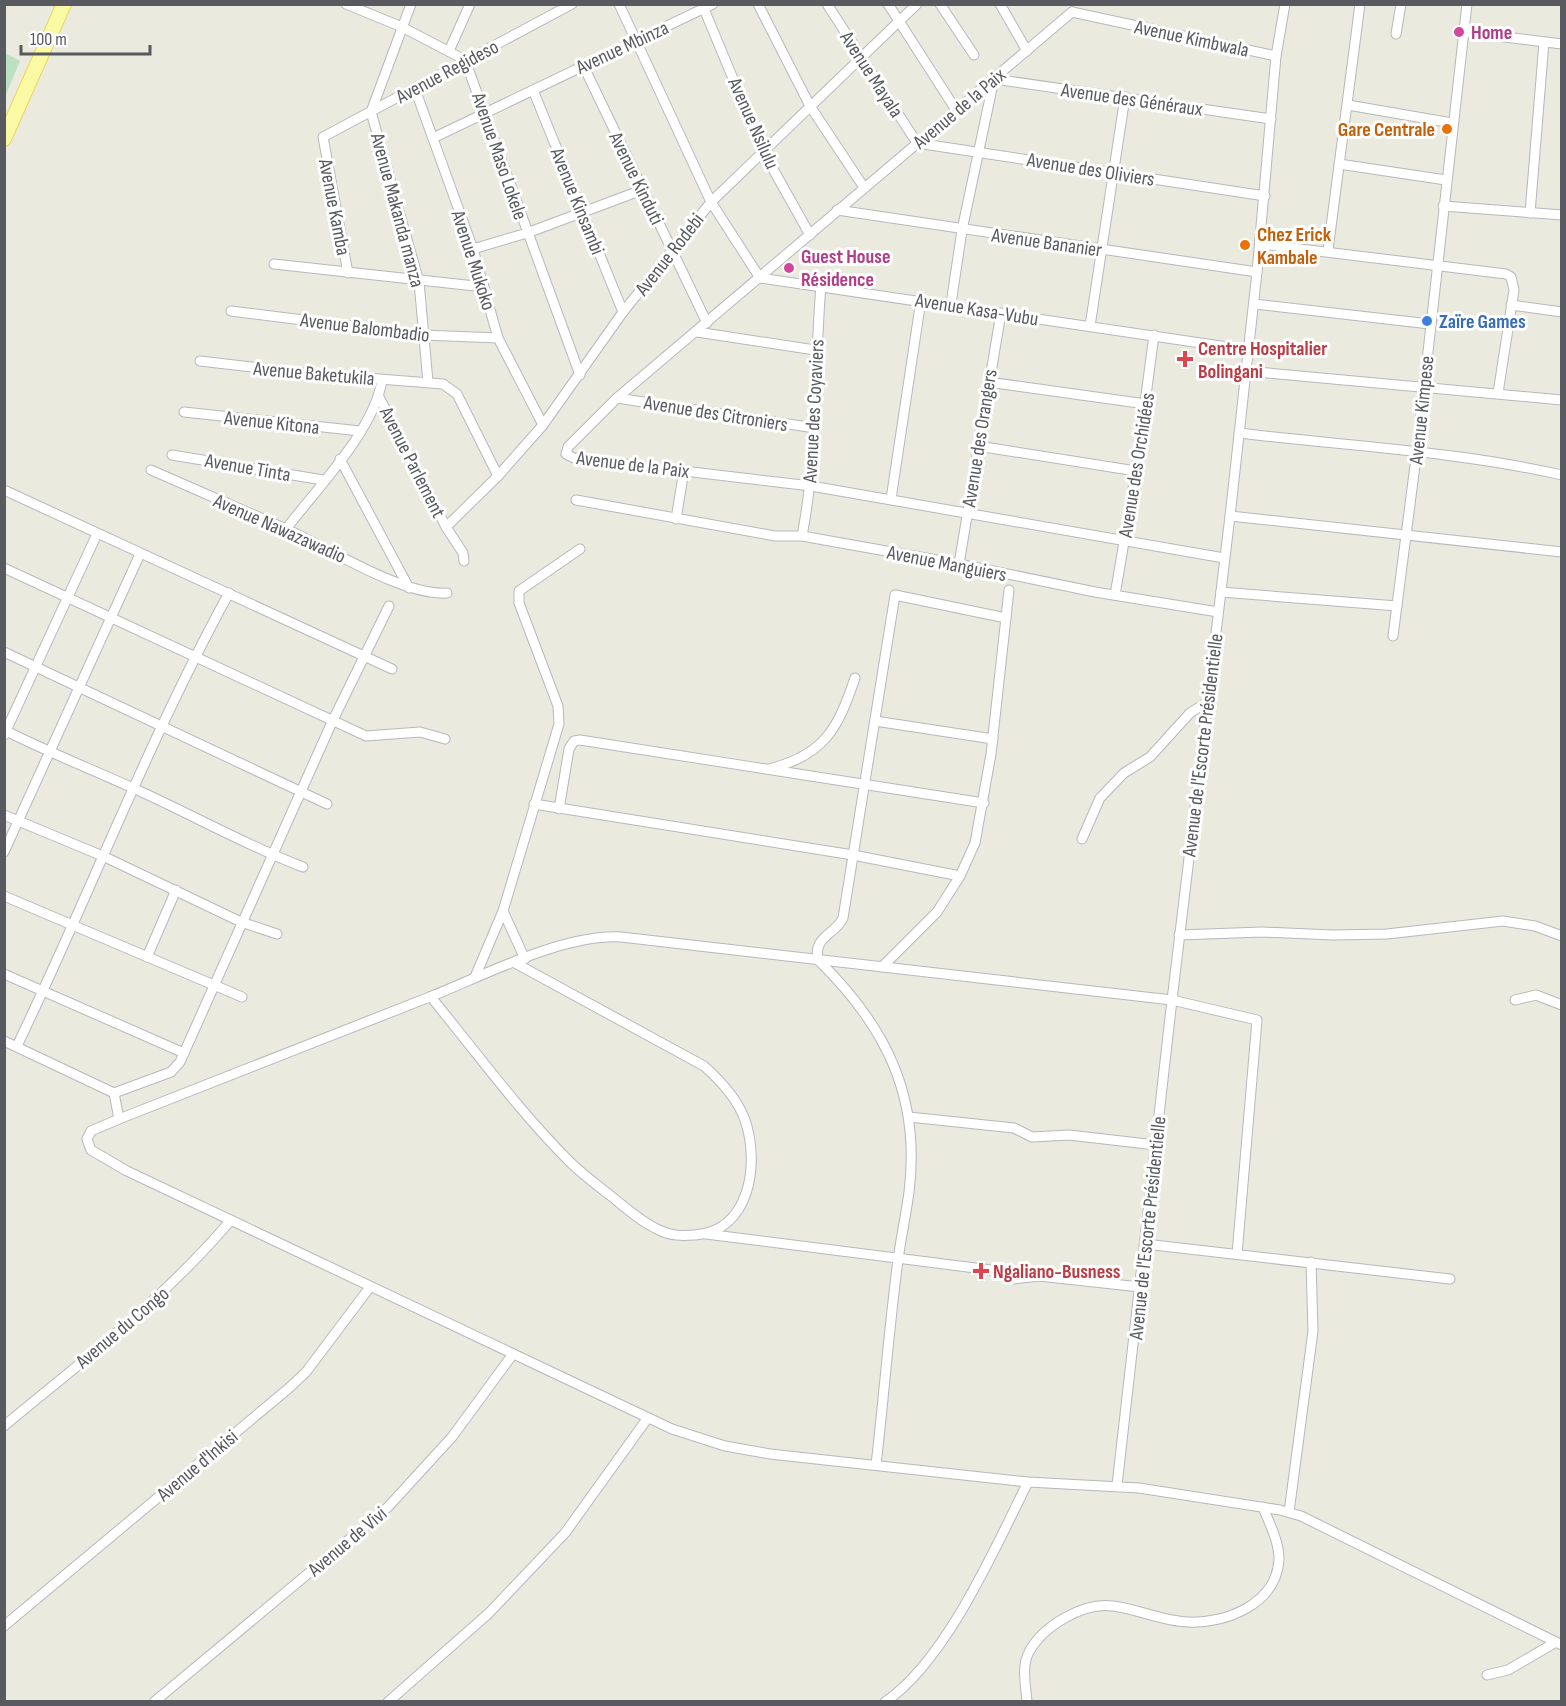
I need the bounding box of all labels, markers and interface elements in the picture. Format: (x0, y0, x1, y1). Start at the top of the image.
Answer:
street label: Avenue Kimbwala (1132, 15, 1251, 63)
street label: Avenue Mbinza (571, 16, 673, 80)
scale bar (21, 18, 150, 56)
place label: Home (1471, 21, 1512, 45)
marker: Home (1452, 25, 1466, 39)
street label: Avenue Mayala (834, 26, 908, 122)
text: 100 m (30, 29, 67, 50)
street label: Avenue Regideso (391, 35, 503, 109)
street label: Avenue de la Paix (908, 63, 1011, 155)
street label: Avenue Nsilulu (722, 73, 784, 173)
street label: Avenue des Généraux (1059, 78, 1205, 122)
street label: Avenue Maso Lokele (466, 89, 532, 223)
place label: Gare Centrale (1338, 118, 1435, 142)
marker: Gare Centrale (1440, 122, 1454, 136)
street label: Avenue Kinduti (603, 127, 669, 229)
street label: Avenue Makanda manza (365, 130, 429, 290)
street label: Avenue Kinsambi (544, 144, 609, 258)
street label: Avenue des Oliviers (1024, 148, 1156, 192)
street label: Avenue Kamba (313, 156, 355, 257)
street label: Avenue Mukoko (445, 206, 500, 313)
street label: Avenue Rodebi (630, 209, 709, 301)
street label: Avenue Bananier (989, 223, 1104, 263)
place label: Chez Erick Kambale (1257, 223, 1332, 270)
marker: Chez Erick Kambale (1238, 238, 1252, 252)
place label: Guest House Résidence (801, 245, 891, 292)
marker: Guest House Résidence (782, 261, 796, 275)
street label: Avenue Kasa-Vubu (913, 288, 1040, 332)
street label: Avenue Balombadio (298, 308, 431, 348)
place label: Zaïre Games (1439, 310, 1526, 334)
marker: Zaïre Games (1420, 314, 1434, 328)
place label: Centre Hospitalier Bolingani (1198, 337, 1328, 384)
street label: Avenue des Coyaviers (798, 339, 830, 484)
marker: Centre Hospitalier Bolingani (1176, 350, 1194, 368)
street label: Avenue Kimpese (1404, 355, 1440, 467)
street label: Avenue Baketukila (251, 357, 375, 391)
street label: Avenue des Orangers (957, 368, 1003, 510)
street label: Avenue des Citroniers (641, 391, 789, 437)
street label: Avenue des Orchidées (1114, 391, 1160, 540)
street label: Avenue Parlement (373, 402, 450, 522)
street label: Avenue Kitona (222, 406, 321, 440)
street label: Avenue de la Paix (574, 446, 691, 484)
street label: Avenue Tinta (202, 448, 292, 487)
street label: Avenue Nawazawadio (209, 489, 349, 569)
street label: Avenue Manguiers (884, 540, 1008, 587)
street label: Avenue de l'Escorte Présidentielle (1177, 632, 1229, 859)
street label: Avenue de l'Escorte Présidentielle (1124, 1115, 1172, 1342)
place label: Ngaliano-Busness (993, 1260, 1121, 1284)
marker: Ngaliano-Busness (974, 1264, 988, 1278)
street label: Avenue du Congo (70, 1282, 174, 1374)
street label: Avenue d'Inkisi (151, 1425, 243, 1507)
street label: Avenue de Vivi (302, 1502, 392, 1582)

